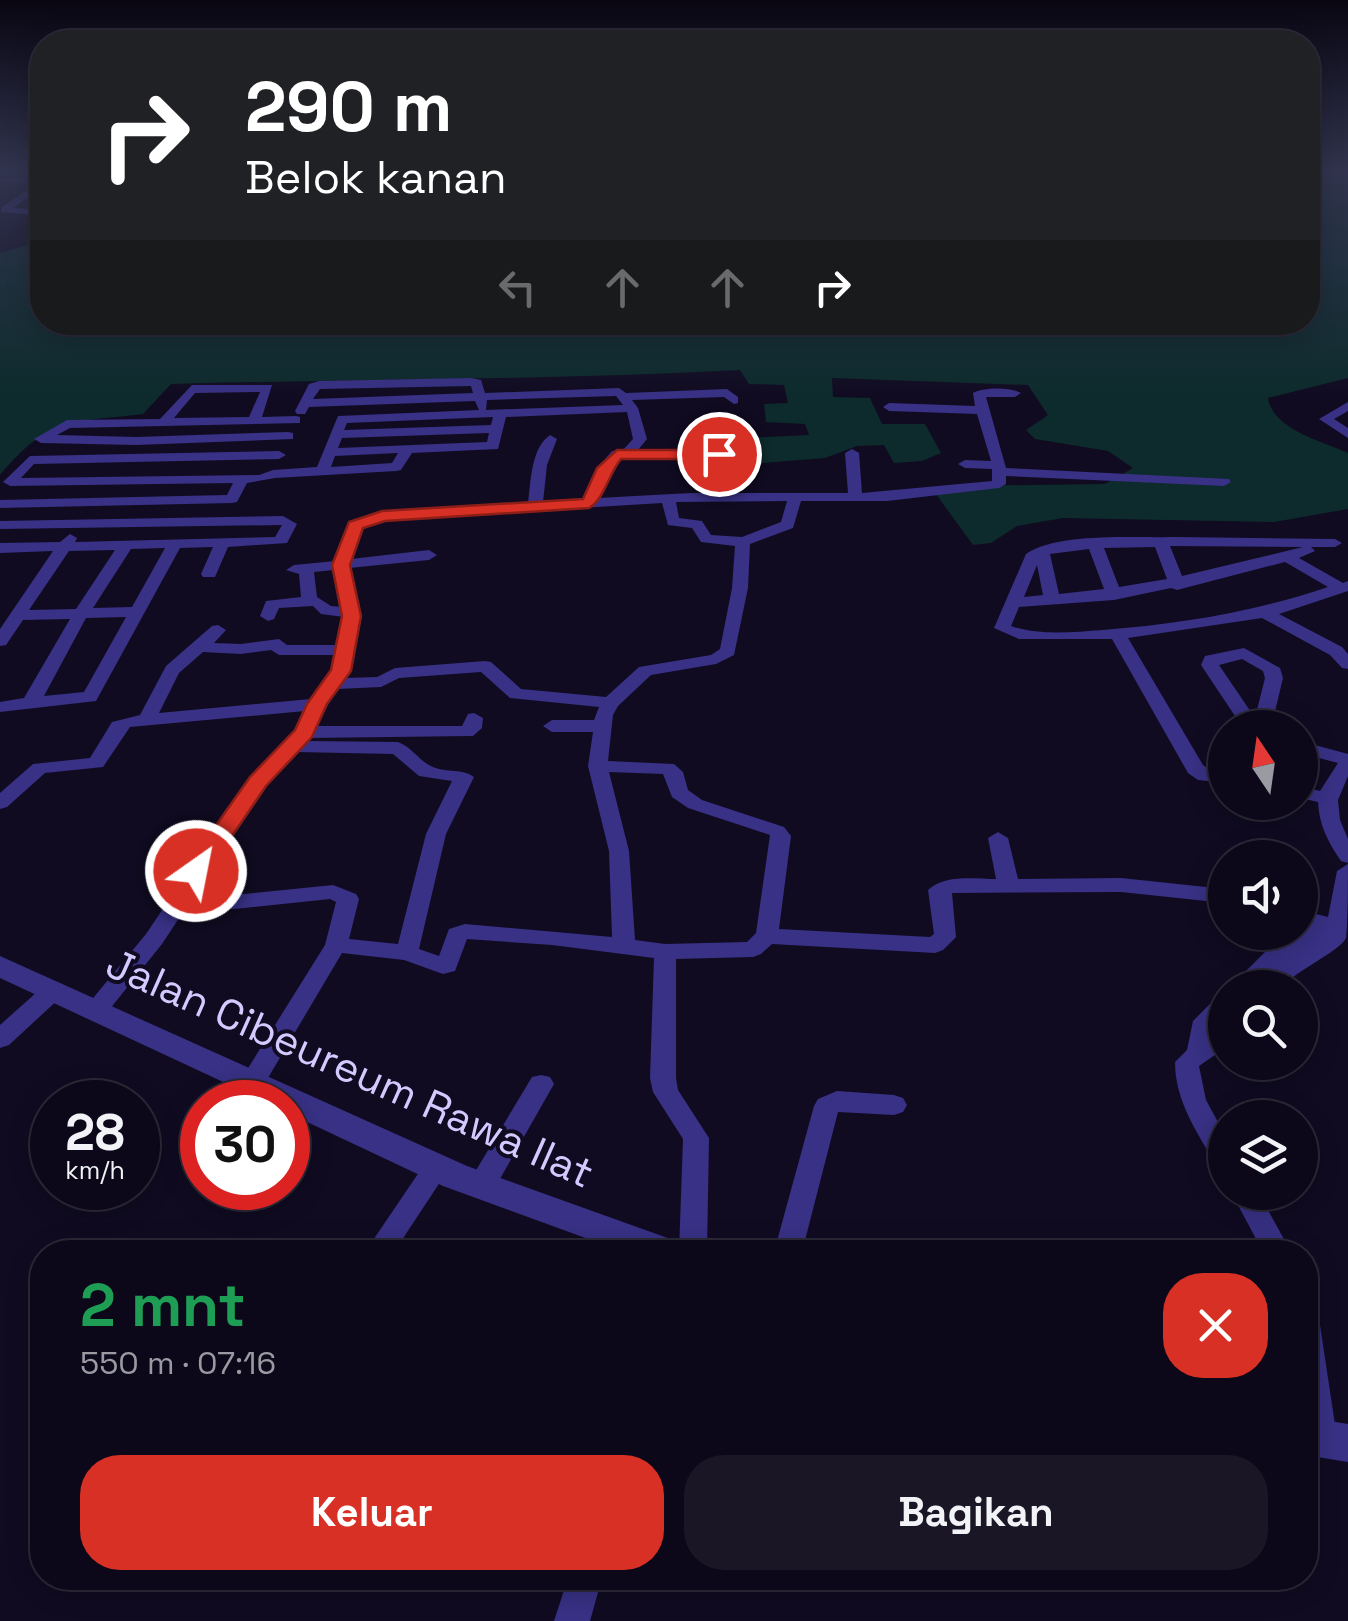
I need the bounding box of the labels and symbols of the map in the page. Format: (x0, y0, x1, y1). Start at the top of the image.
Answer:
pin (677, 412, 762, 497)
north arrow (1208, 710, 1318, 820)
position arrow (144, 819, 248, 923)
street label: Jalan Cibeureum Rawa Ilat (98, 936, 602, 1200)
speed limit sign: 30 (180, 1080, 310, 1210)

